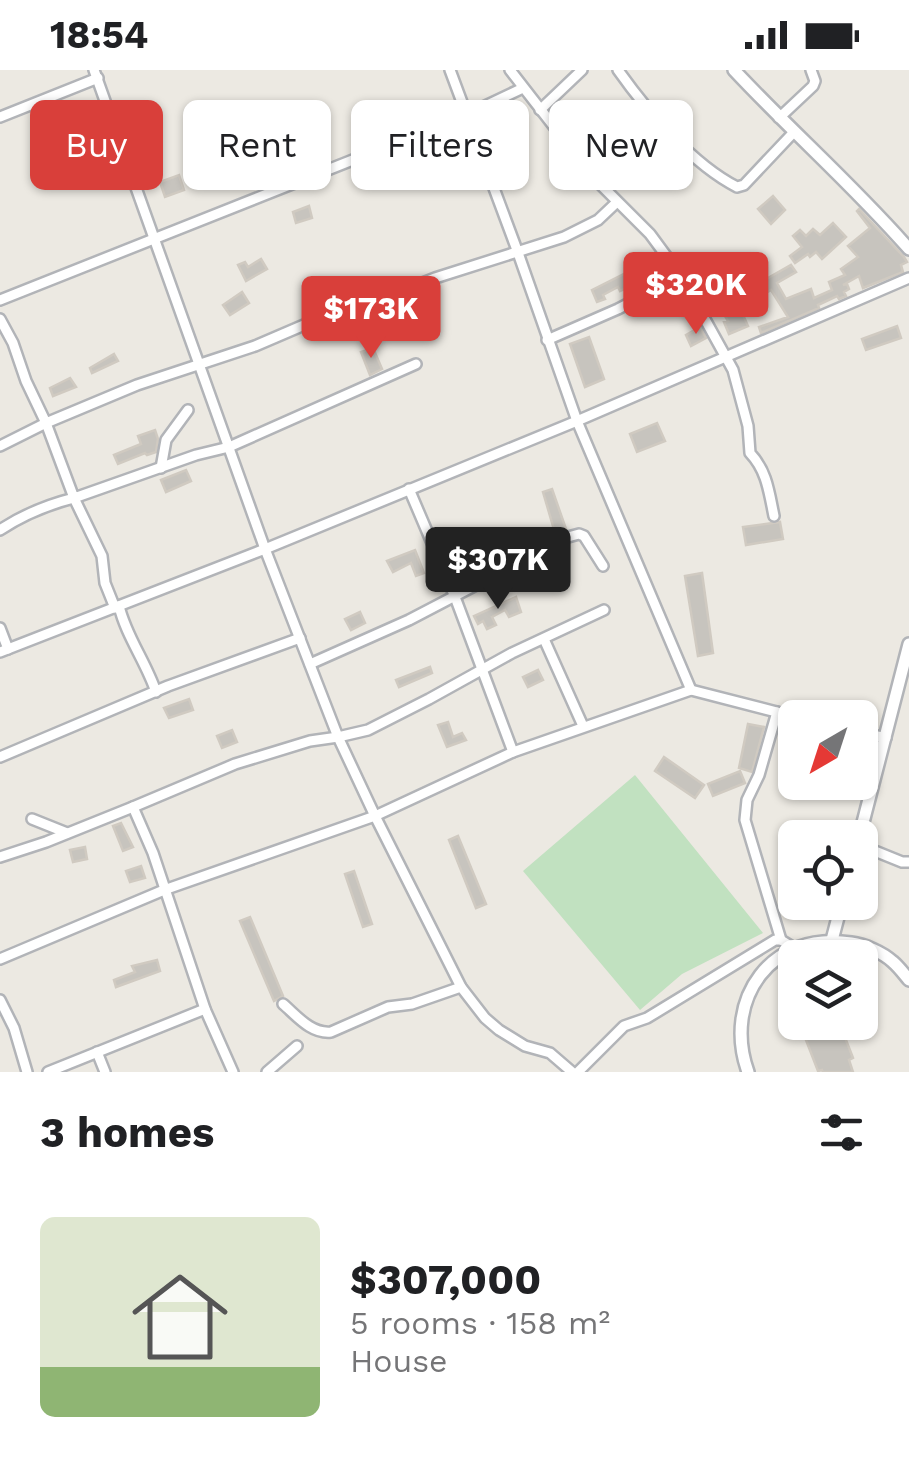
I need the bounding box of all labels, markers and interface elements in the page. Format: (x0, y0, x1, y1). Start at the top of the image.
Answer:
text: 18:54 (50, 13, 148, 57)
chip: Buy (30, 100, 163, 190)
chip: Rent (183, 100, 331, 190)
chip: Filters (351, 100, 529, 190)
chip: New (549, 100, 693, 190)
pin: $320K (626, 252, 766, 337)
text: $320K (645, 265, 747, 303)
pin: $173K (301, 276, 441, 361)
text: $173K (324, 289, 418, 327)
pin: $307K (428, 527, 568, 612)
text: $307K (448, 540, 548, 578)
north arrow (778, 700, 878, 800)
map controls (778, 700, 878, 1040)
button: locate (778, 820, 878, 920)
button: layers (778, 940, 878, 1040)
icon: filters (814, 1105, 869, 1160)
text: 3 homes (40, 1108, 214, 1157)
text: $307,000 (350, 1255, 541, 1304)
icon: home (120, 1257, 240, 1377)
text: 5 rooms · 158 m² (350, 1304, 610, 1342)
text: House (350, 1342, 448, 1380)

